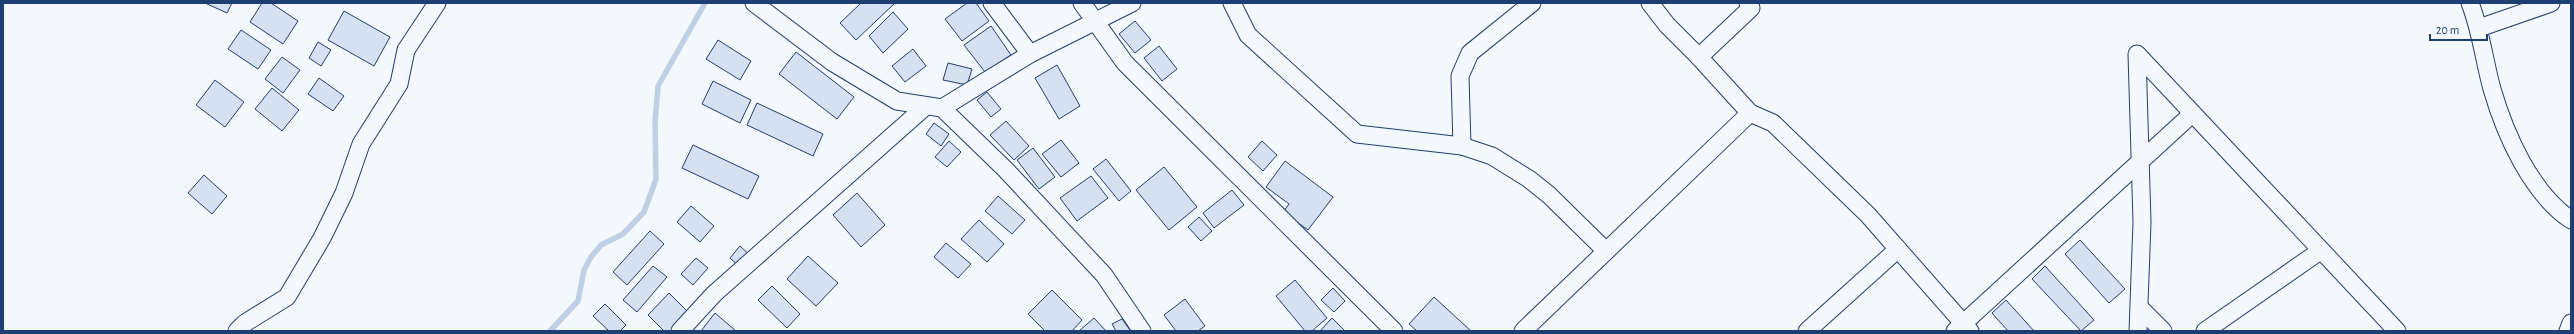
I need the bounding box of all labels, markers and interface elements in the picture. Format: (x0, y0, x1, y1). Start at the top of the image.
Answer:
scale bar (2430, 16, 2487, 42)
text: 20 m (2436, 24, 2459, 36)

